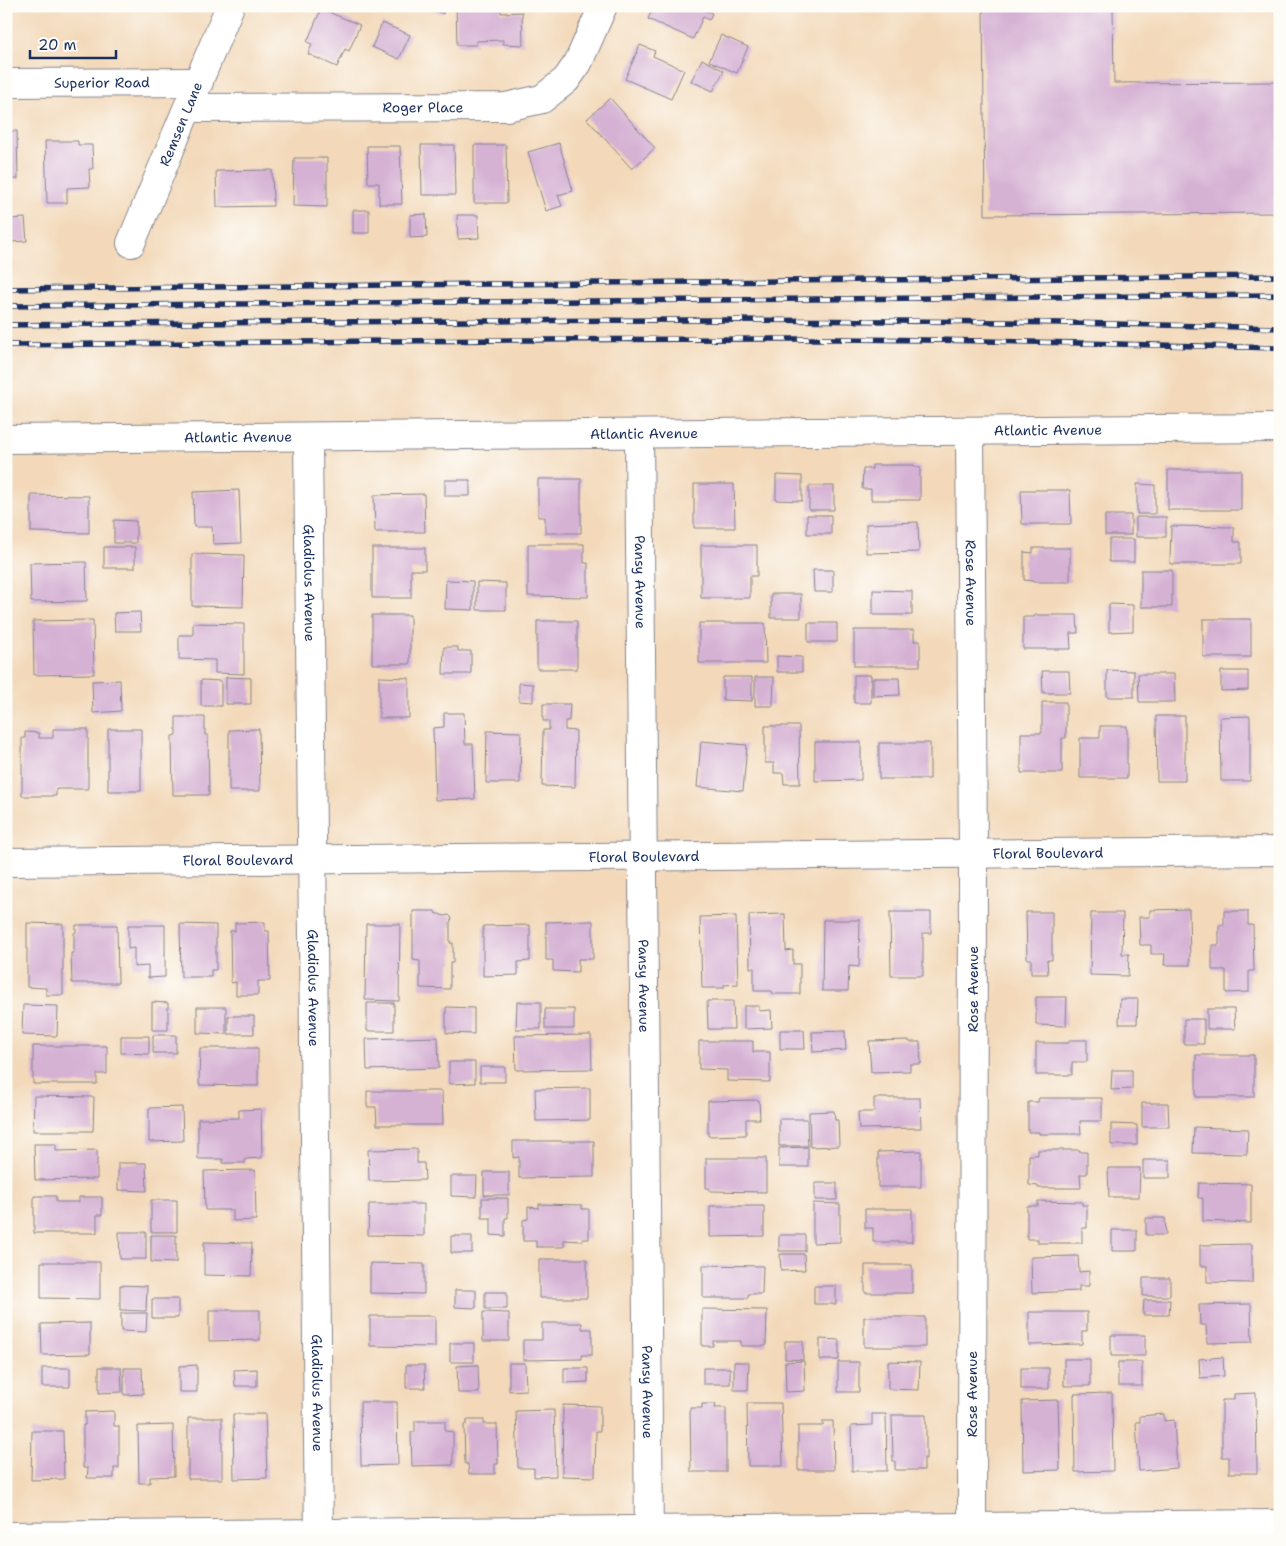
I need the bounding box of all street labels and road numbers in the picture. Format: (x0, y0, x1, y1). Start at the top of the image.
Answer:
street label: Superior Road (54, 73, 150, 92)
street label: Remsen Lane (155, 79, 206, 169)
street label: Roger Place (382, 98, 464, 116)
street label: Atlantic Avenue (994, 421, 1102, 439)
street label: Atlantic Avenue (590, 424, 698, 443)
street label: Atlantic Avenue (184, 428, 292, 446)
street label: Gladiolus Avenue (300, 524, 319, 642)
street label: Pansy Avenue (631, 535, 650, 629)
street label: Rose Avenue (962, 540, 980, 626)
street label: Floral Boulevard (993, 844, 1103, 862)
street label: Floral Boulevard (589, 847, 700, 866)
street label: Floral Boulevard (183, 851, 294, 869)
street label: Gladiolus Avenue (304, 929, 323, 1047)
street label: Pansy Avenue (635, 939, 653, 1033)
street label: Rose Avenue (964, 946, 982, 1032)
street label: Gladiolus Avenue (308, 1334, 327, 1452)
street label: Pansy Avenue (638, 1345, 657, 1439)
street label: Rose Avenue (963, 1351, 981, 1437)

